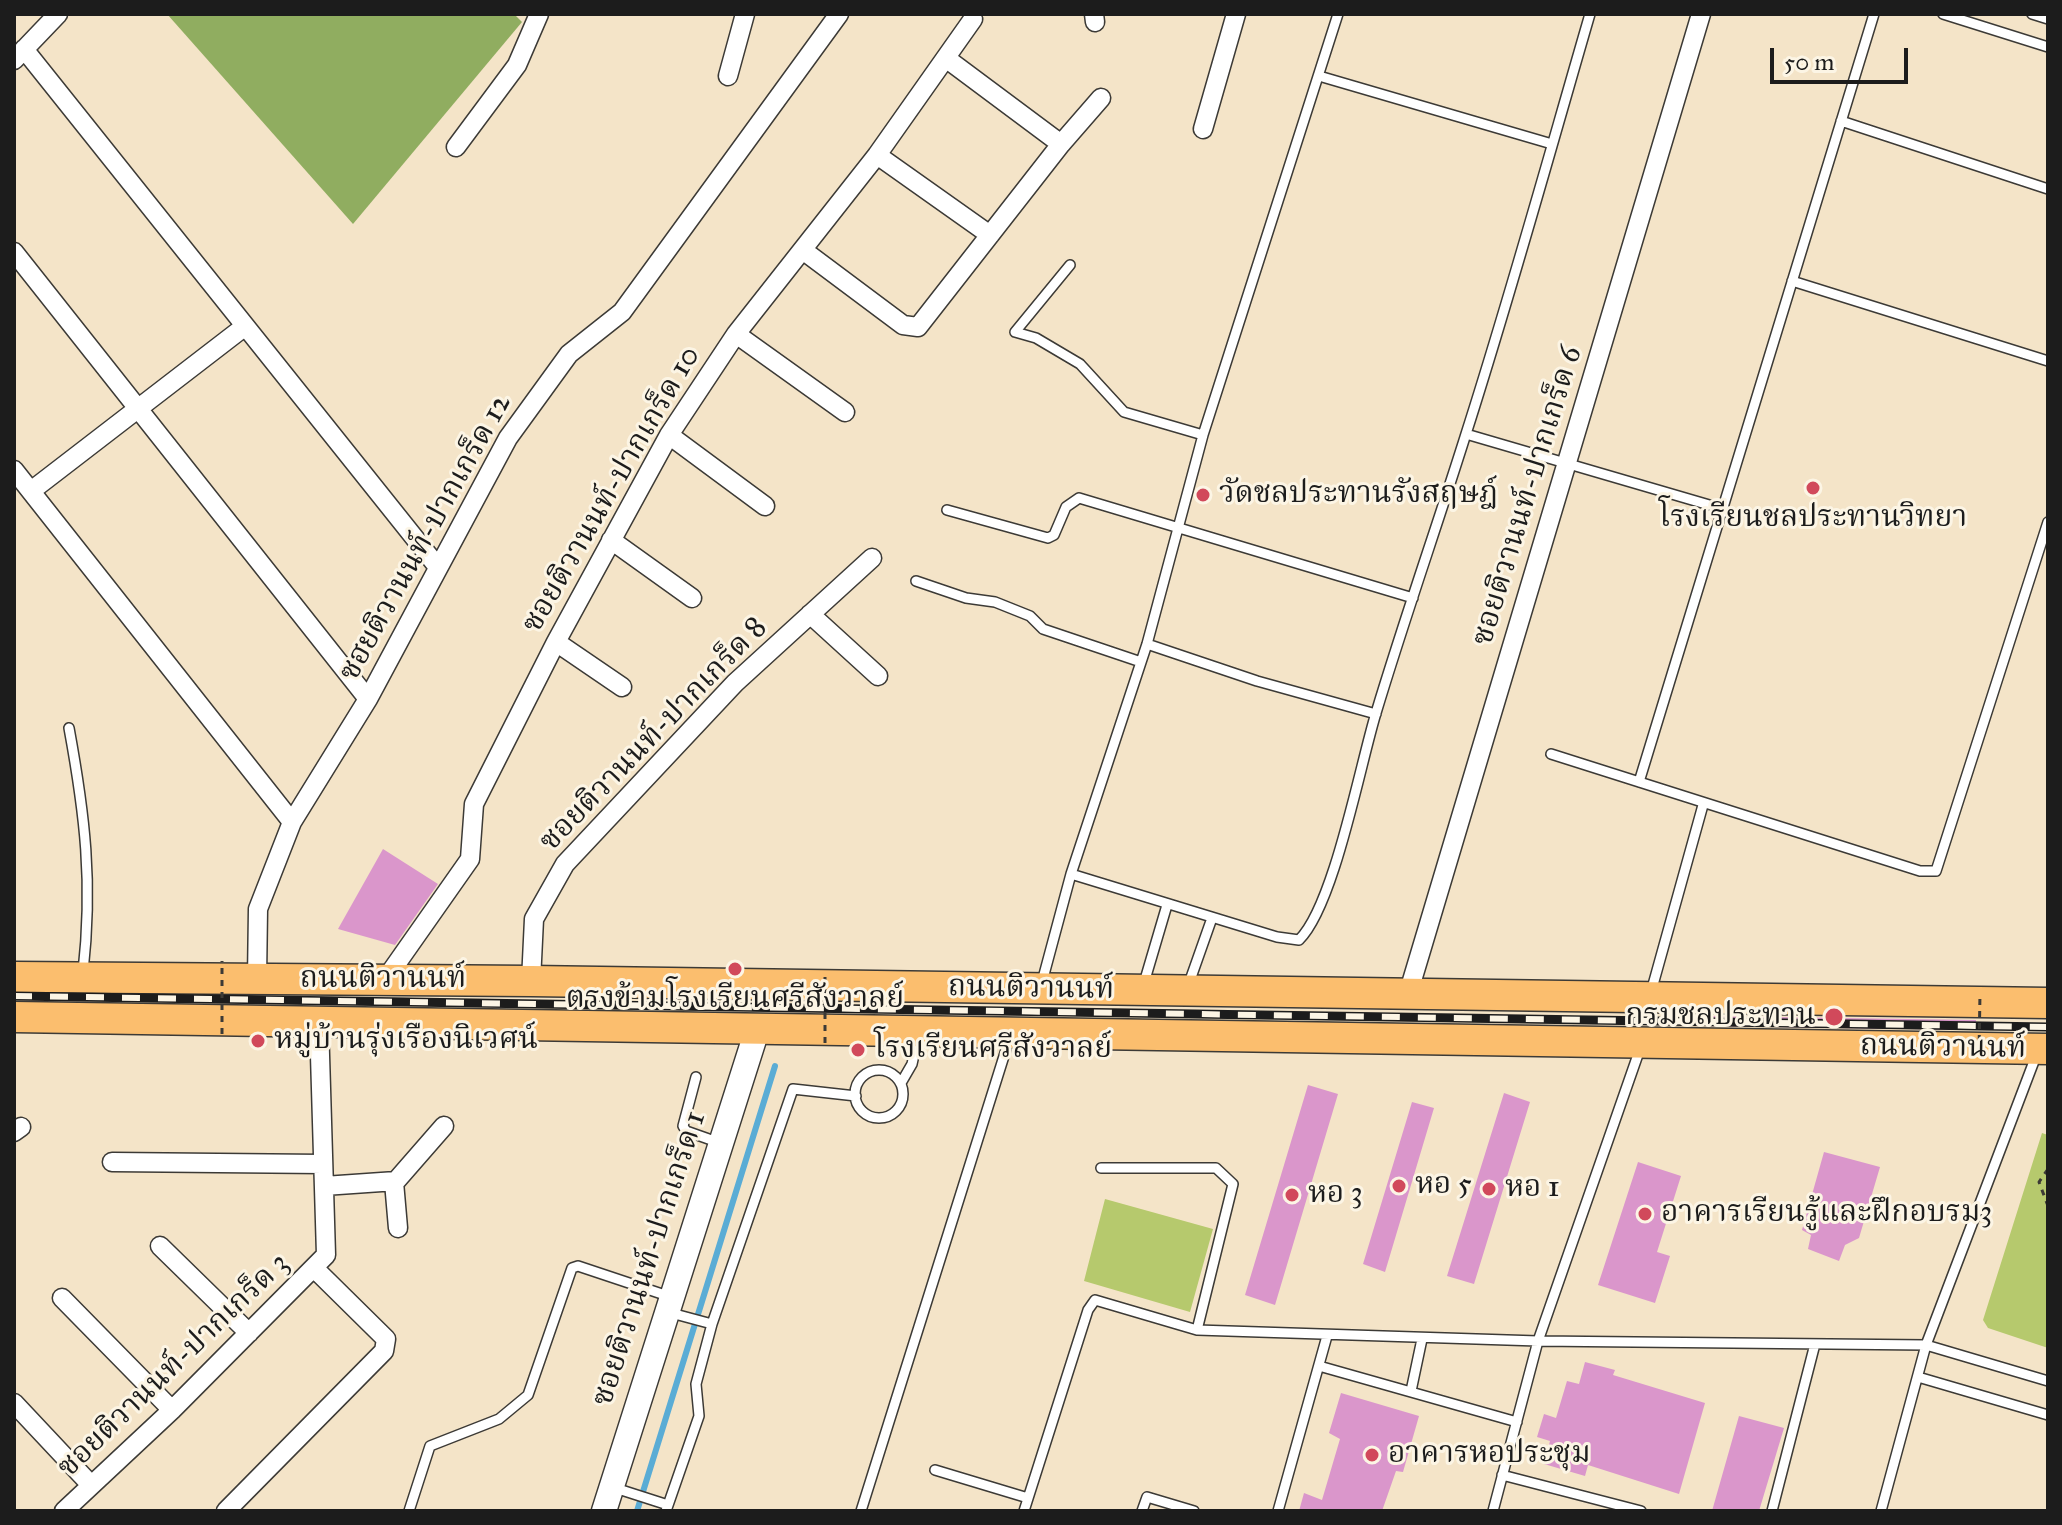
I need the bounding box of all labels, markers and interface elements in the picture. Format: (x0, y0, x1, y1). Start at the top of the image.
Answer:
scale bar (1774, 32, 1912, 82)
text: 50 m (1784, 47, 1834, 77)
street label: ซอยติวานนท์-ปากเกร็ด 10 (515, 340, 709, 640)
street label: ซอยติวานนท์-ปากเกร็ด 6 (1465, 342, 1591, 650)
street label: ซฮยติวานนท์-ปากเกร็ด 12 (332, 388, 520, 688)
place label: วัดชลประทานรังสฤษฎ์ (1219, 477, 1498, 513)
marker: โรงเรียนชลประทานวิทยา (1804, 479, 1822, 497)
marker: วัดชลประทานรังสฤษฎ์ (1194, 486, 1212, 504)
place label: โรงเรียนชลประทานวิทยา (1659, 501, 1967, 537)
street label: ซอยติวานนท์-ปากเกร็ด 8 (533, 610, 775, 860)
marker: ตรงข้ามโรงเรียนศรีสังวาลย์ (726, 960, 744, 978)
street label: ถนนติวานนท์ (300, 962, 466, 998)
street label: ถนนติวานนท์ (947, 970, 1115, 1008)
place label: ตรงข้ามโรงเรียนศรีสังวาลย์ (566, 982, 904, 1018)
place label: กรมชลประทาน (1625, 999, 1816, 1035)
marker: กรมชลประทาน (1823, 1006, 1845, 1028)
place label: หมู่บ้านรุ่งเรืองนิเวศน์ (274, 1023, 538, 1059)
street label: ถนนติวานนท์ (1859, 1029, 2027, 1067)
marker: หมู่บ้านรุ่งเรืองนิเวศน์ (249, 1032, 267, 1050)
place label: โรงเรียนศรีสังวาลย์ (874, 1032, 1112, 1068)
marker: โรงเรียนศรีสังวาลย์ (849, 1041, 867, 1059)
street label: ซอยติวานนท์-ปากเกร็ด 1 (585, 1107, 715, 1411)
place label: หอ 5 (1415, 1168, 1472, 1204)
place label: หอ 1 (1505, 1171, 1560, 1207)
place label: หอ 3 (1308, 1177, 1363, 1213)
marker: หอ 5 (1390, 1177, 1408, 1195)
marker: หอ 1 (1480, 1180, 1498, 1198)
marker: หอ 3 (1283, 1186, 1301, 1204)
place label: อาคารเรียนรู้และฝึกอบรม3 (1661, 1196, 1992, 1232)
marker: อาคารเรียนรู้และฝึกอบรม3 (1636, 1205, 1654, 1223)
street label: ซอยติวานนท์-ปากเกร็ด 3 (51, 1246, 297, 1486)
place label: อาคารหอประชุม (1388, 1437, 1591, 1473)
marker: อาคารหอประชุม (1363, 1446, 1381, 1464)

